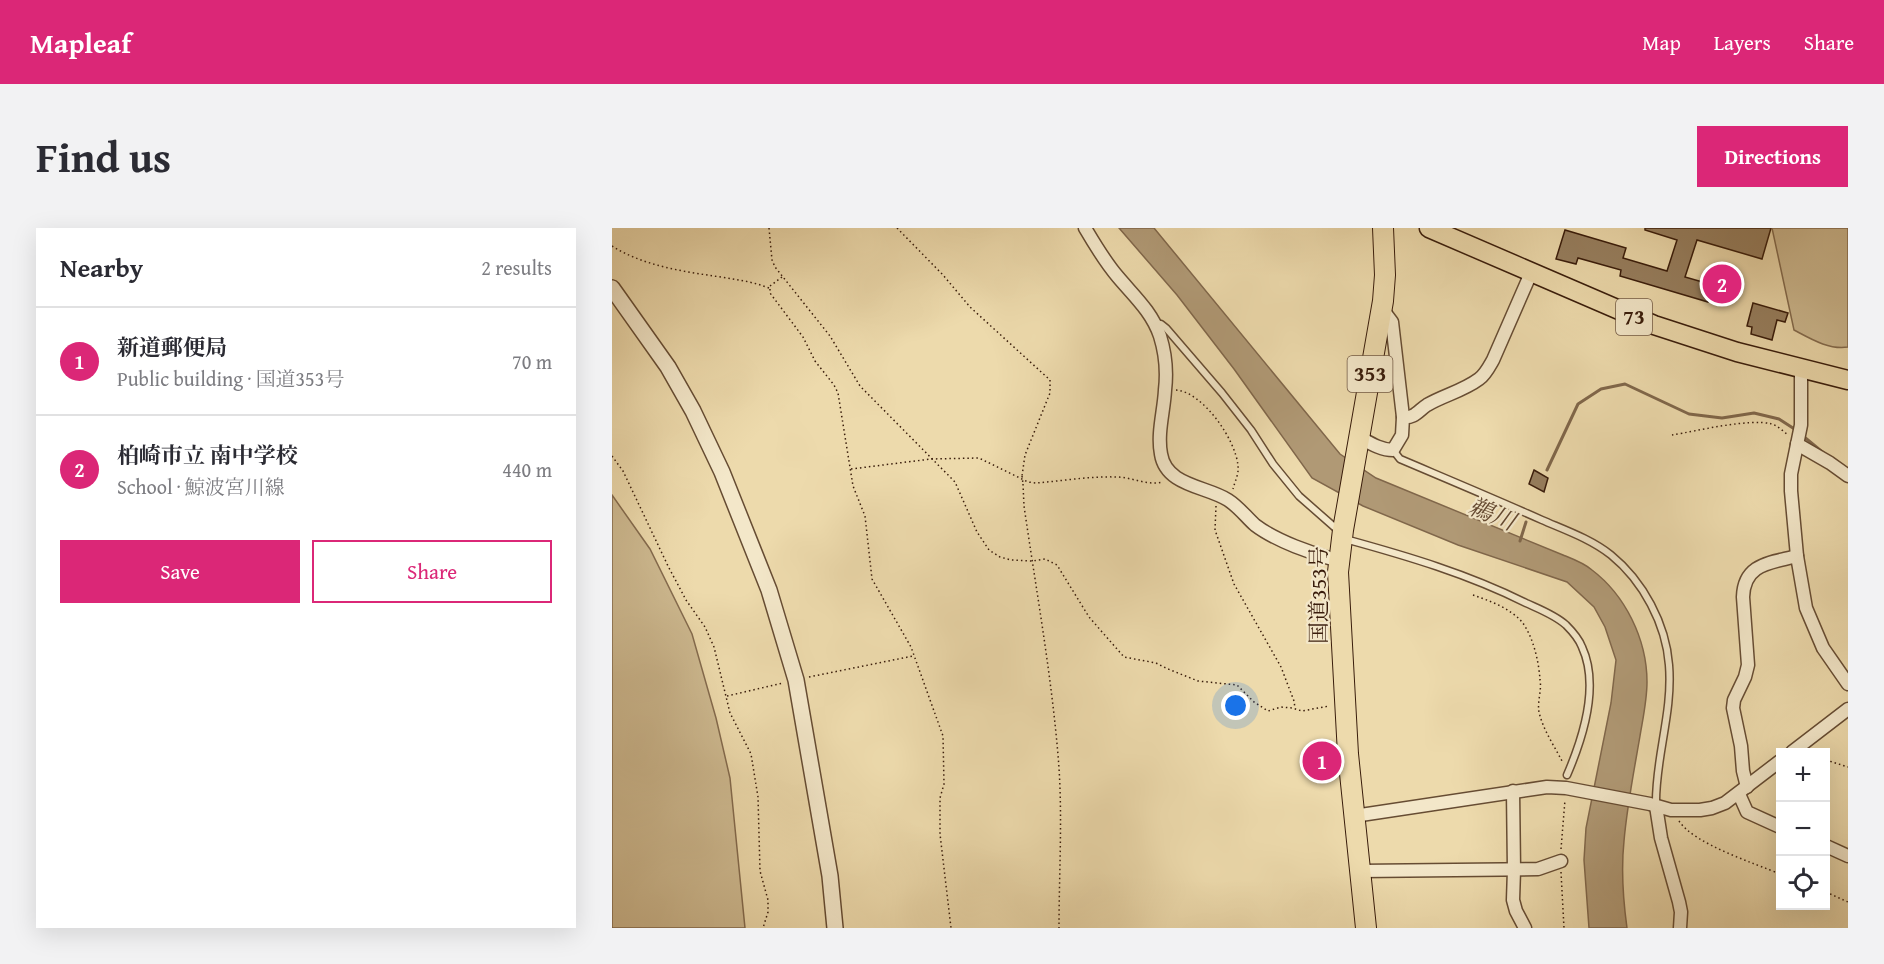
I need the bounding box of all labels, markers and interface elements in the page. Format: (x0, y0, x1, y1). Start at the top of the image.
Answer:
text: Mapleaf (30, 22, 131, 63)
text: Map (1642, 27, 1681, 58)
text: Layers (1714, 27, 1771, 58)
text: Share (1804, 27, 1854, 58)
text: Find us (36, 126, 171, 187)
button: Directions (1697, 126, 1848, 187)
text: Nearby (60, 248, 143, 287)
text: 2 results (481, 253, 552, 282)
pin: 2 (1702, 262, 1742, 306)
road number: 73 (1616, 299, 1652, 335)
text: 新道郵便局 (117, 331, 227, 363)
text: 1 (74, 347, 85, 376)
text: 70 m (512, 347, 552, 376)
road number: 353 (1348, 356, 1392, 392)
text: Public building · 国道353号 (117, 364, 344, 393)
text: 柏崎市立 南中学校 (117, 439, 298, 471)
text: 2 (74, 455, 85, 484)
text: 440 m (502, 455, 552, 484)
text: School · 鯨波宮川線 (117, 472, 285, 501)
water label: 鵜川 (1463, 488, 1524, 540)
button: Save (60, 540, 300, 603)
button: Share (312, 540, 552, 603)
street label: 国道353号 (1302, 546, 1334, 644)
your location (1221, 691, 1250, 720)
pin: 1 (1302, 738, 1342, 784)
map controls (1776, 748, 1830, 910)
button: + (1776, 748, 1830, 802)
button: − (1776, 802, 1830, 856)
button: locate (1776, 856, 1830, 910)

